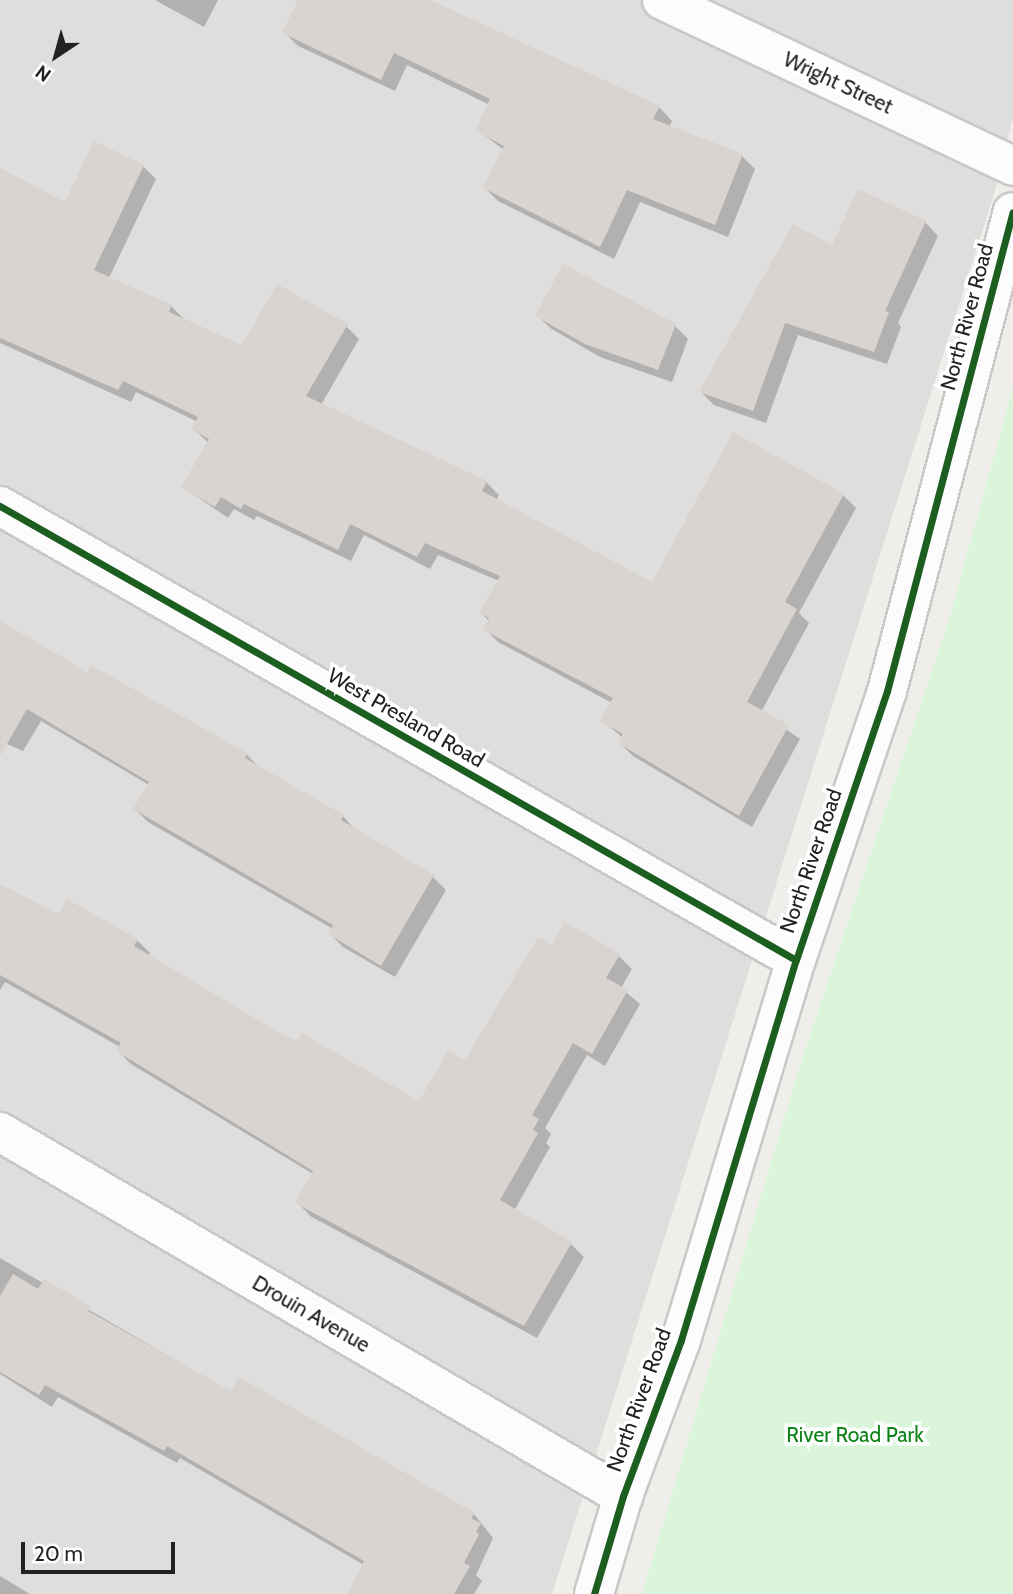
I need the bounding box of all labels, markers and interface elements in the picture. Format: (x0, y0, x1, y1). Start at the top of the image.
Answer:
north arrow (21, 21, 91, 91)
street label: Wright Street (779, 47, 897, 119)
text: N (31, 60, 56, 87)
street label: North River Road (935, 241, 999, 393)
street label: West Presland Road (323, 663, 489, 773)
street label: North River Road (775, 786, 847, 936)
street label: Drouin Avenue (248, 1270, 374, 1358)
street label: North River Road (601, 1325, 677, 1475)
park label: River Road Park (786, 1422, 924, 1448)
scale bar (24, 1528, 178, 1572)
text: 20 m (34, 1541, 83, 1566)

